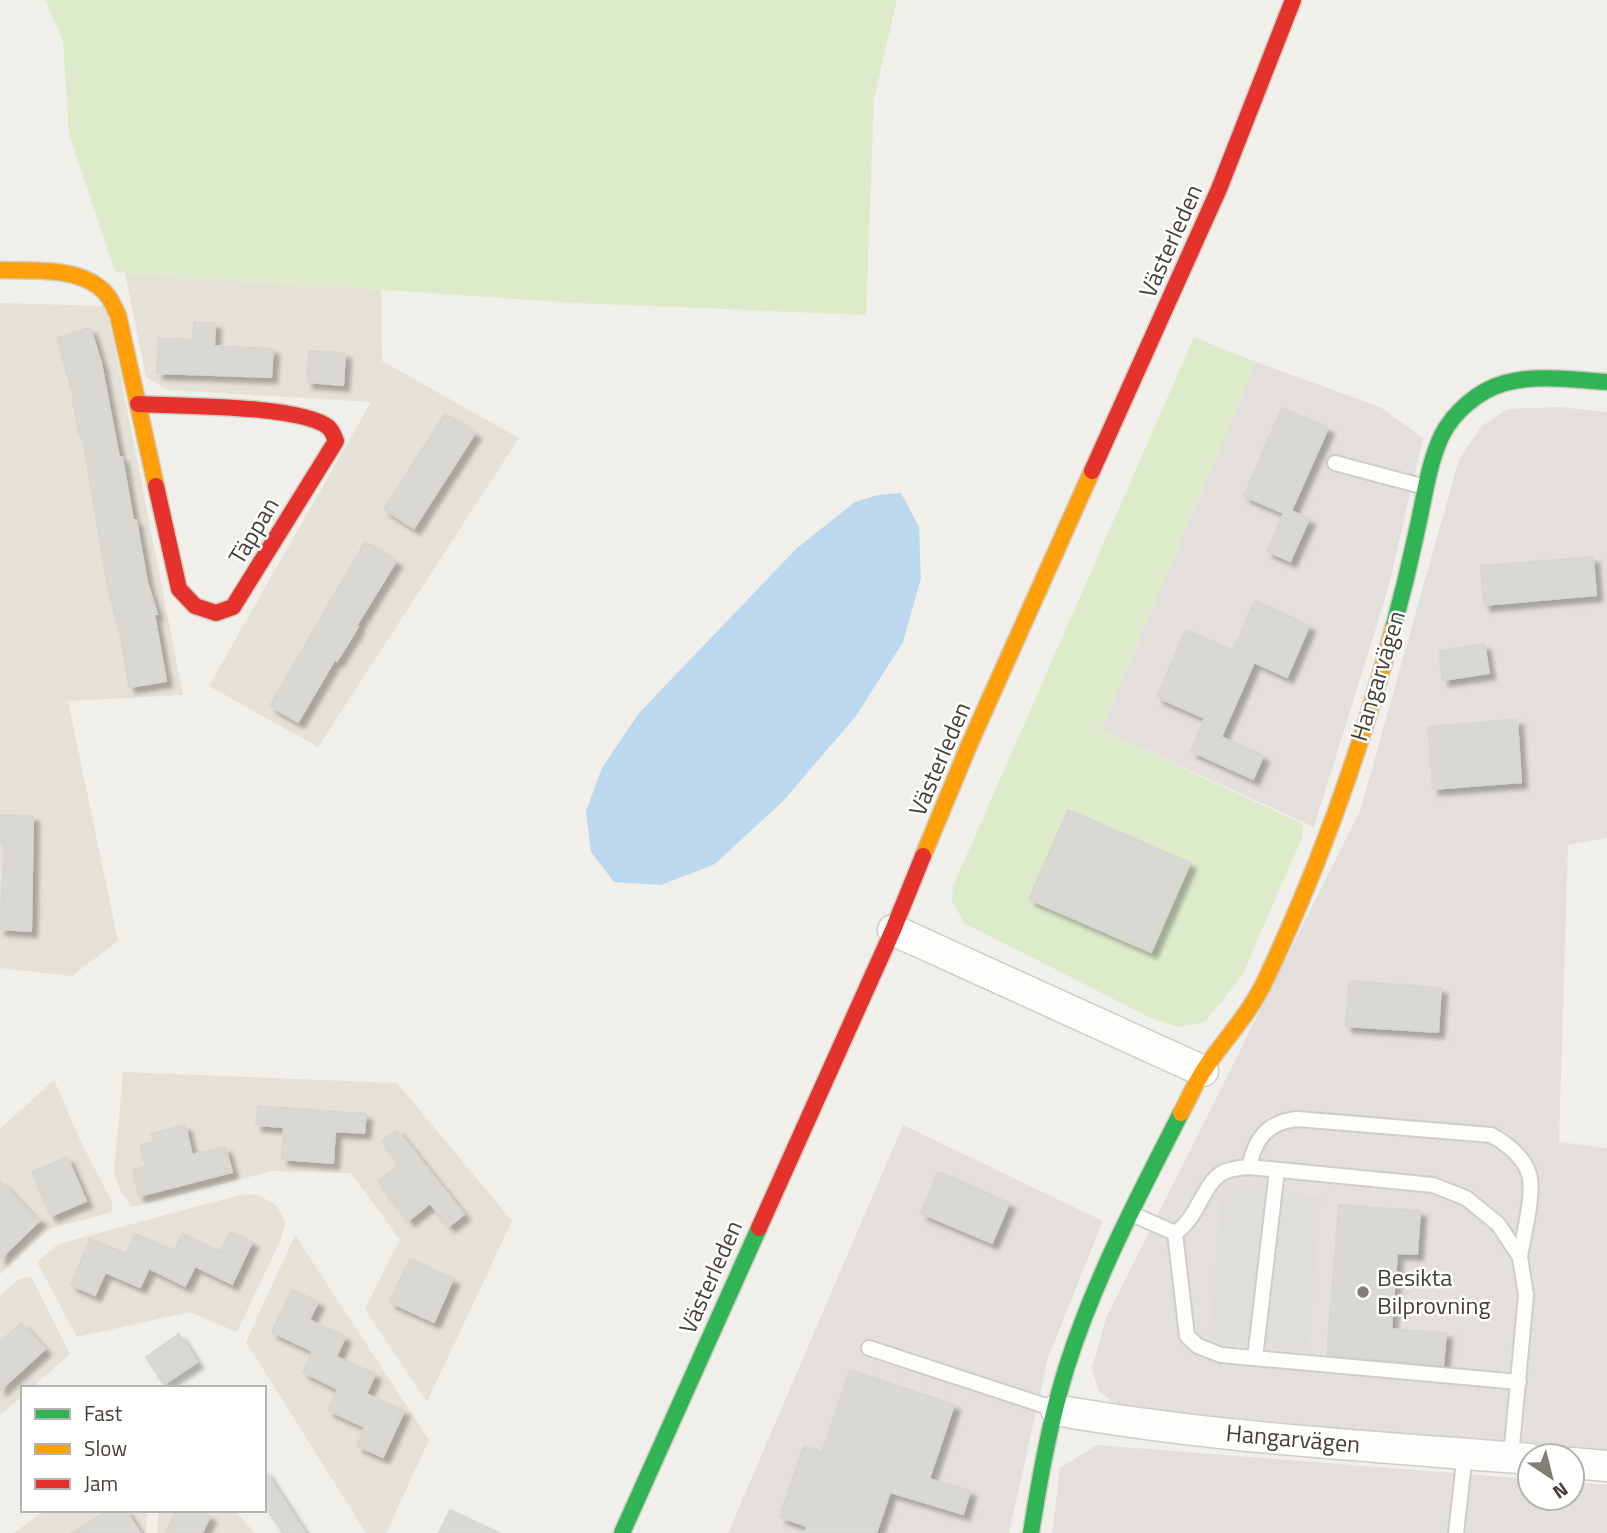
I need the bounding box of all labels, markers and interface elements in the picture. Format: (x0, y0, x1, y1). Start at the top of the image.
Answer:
street label: Västerleden (1129, 178, 1211, 303)
street label: Täppan (219, 490, 287, 571)
street label: Hangarvägen (1340, 606, 1414, 745)
street label: Västerleden (899, 696, 979, 821)
street label: Västerleden (669, 1214, 751, 1339)
place label: Besikta Bilprovning (1377, 1259, 1491, 1323)
marker: Besikta Bilprovning (1355, 1284, 1371, 1300)
legend (21, 1386, 266, 1512)
text: Fast (84, 1397, 123, 1429)
street label: Hangarvägen (1225, 1414, 1362, 1462)
text: Slow (84, 1432, 127, 1464)
north arrow (1516, 1442, 1586, 1512)
text: Jam (84, 1467, 118, 1499)
text: N (1547, 1476, 1575, 1507)

